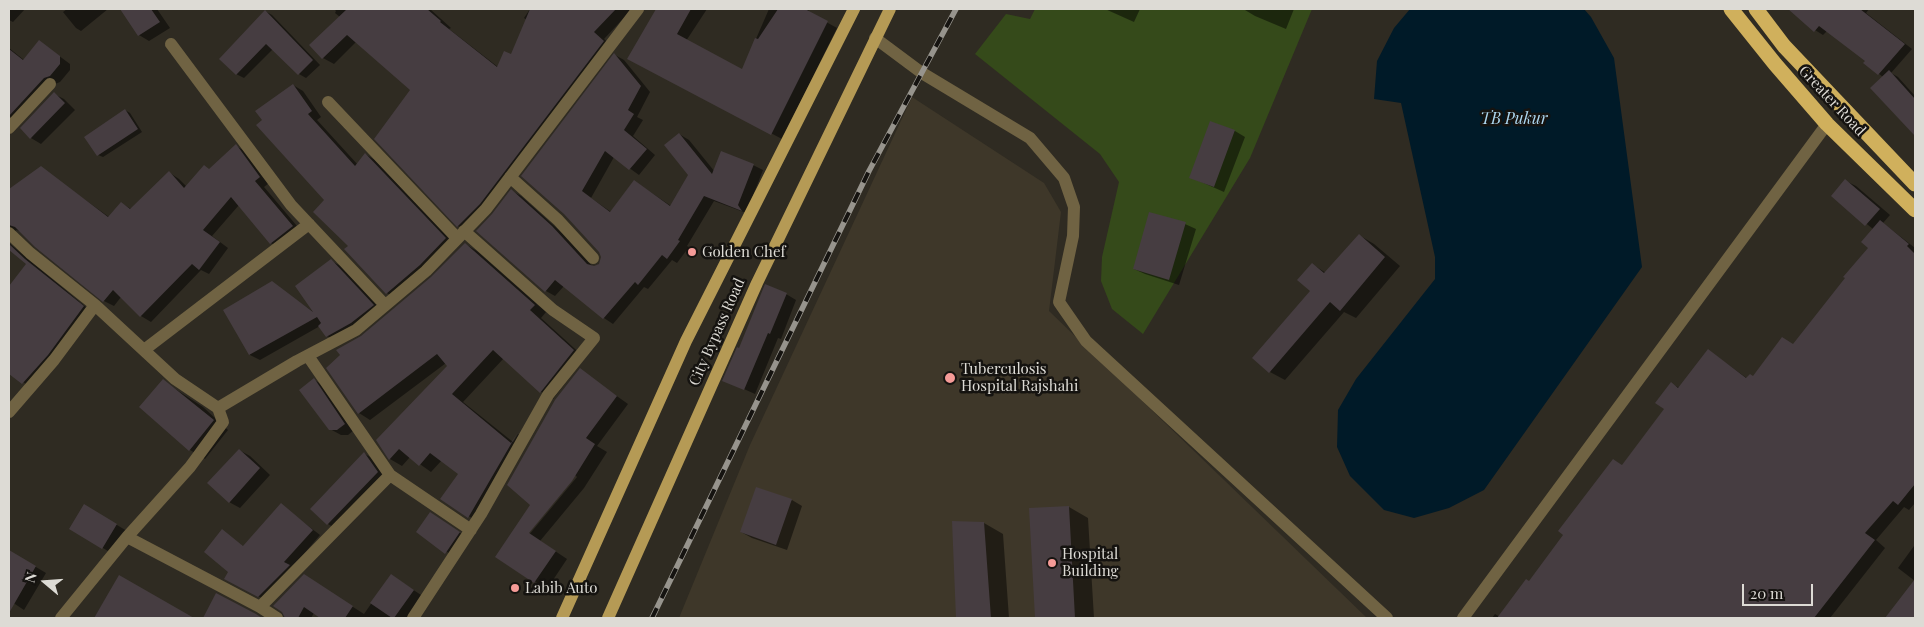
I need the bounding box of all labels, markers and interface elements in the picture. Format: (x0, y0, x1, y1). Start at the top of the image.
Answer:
street label: Greater Road (1795, 62, 1869, 140)
water label: TB Pukur (1480, 109, 1548, 129)
place label: Golden Chef (702, 243, 785, 261)
marker: Golden Chef (686, 246, 698, 258)
street label: City Bypass Road (685, 276, 749, 388)
place label: Tuberculosis Hospital Rajshahi (961, 360, 1078, 395)
marker: Tuberculosis Hospital Rajshahi (943, 371, 957, 385)
place label: Hospital Building (1062, 545, 1118, 580)
north arrow (20, 557, 70, 607)
marker: Hospital Building (1046, 557, 1058, 569)
text: N (20, 569, 41, 585)
scale bar (1744, 574, 1815, 606)
place label: Labib Auto (525, 579, 598, 597)
marker: Labib Auto (509, 582, 521, 594)
text: 20 m (1750, 583, 1783, 603)

